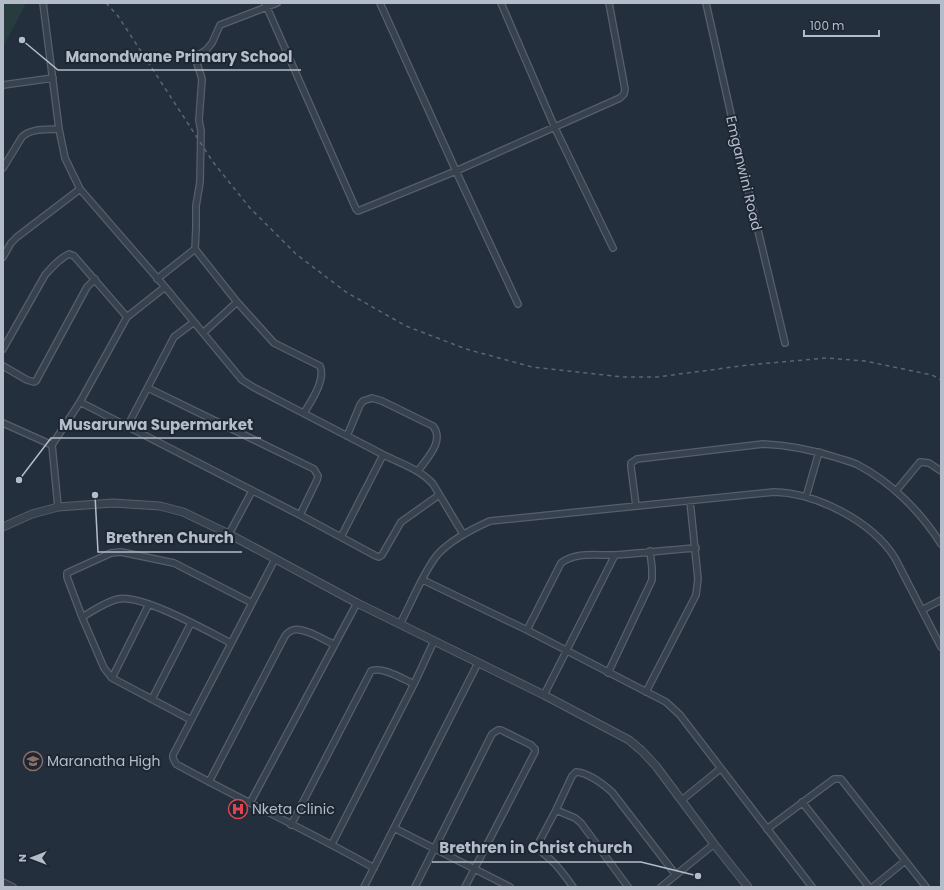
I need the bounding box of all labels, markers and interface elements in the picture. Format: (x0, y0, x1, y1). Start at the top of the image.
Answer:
scale bar (804, 12, 879, 38)
text: 100 m (810, 17, 844, 34)
callout: Manondwane Primary School (58, 43, 301, 70)
text: Manondwane Primary School (66, 46, 292, 67)
street label: Emganwini Road (721, 114, 767, 232)
callout: Musarurwa Supermarket (51, 411, 261, 438)
text: Musarurwa Supermarket (59, 414, 253, 435)
callout: Brethren Church (98, 525, 242, 552)
text: Brethren Church (106, 527, 234, 548)
school or university icon: Maranatha High (22, 750, 44, 772)
place label: Maranatha High (47, 751, 160, 771)
hospital icon: Nketa Clinic (227, 798, 249, 820)
place label: Nketa Clinic (252, 799, 335, 819)
callout: Brethren in Christ church (432, 835, 641, 862)
text: Brethren in Christ church (439, 837, 633, 858)
north arrow (12, 838, 52, 878)
text: N (14, 854, 30, 862)

